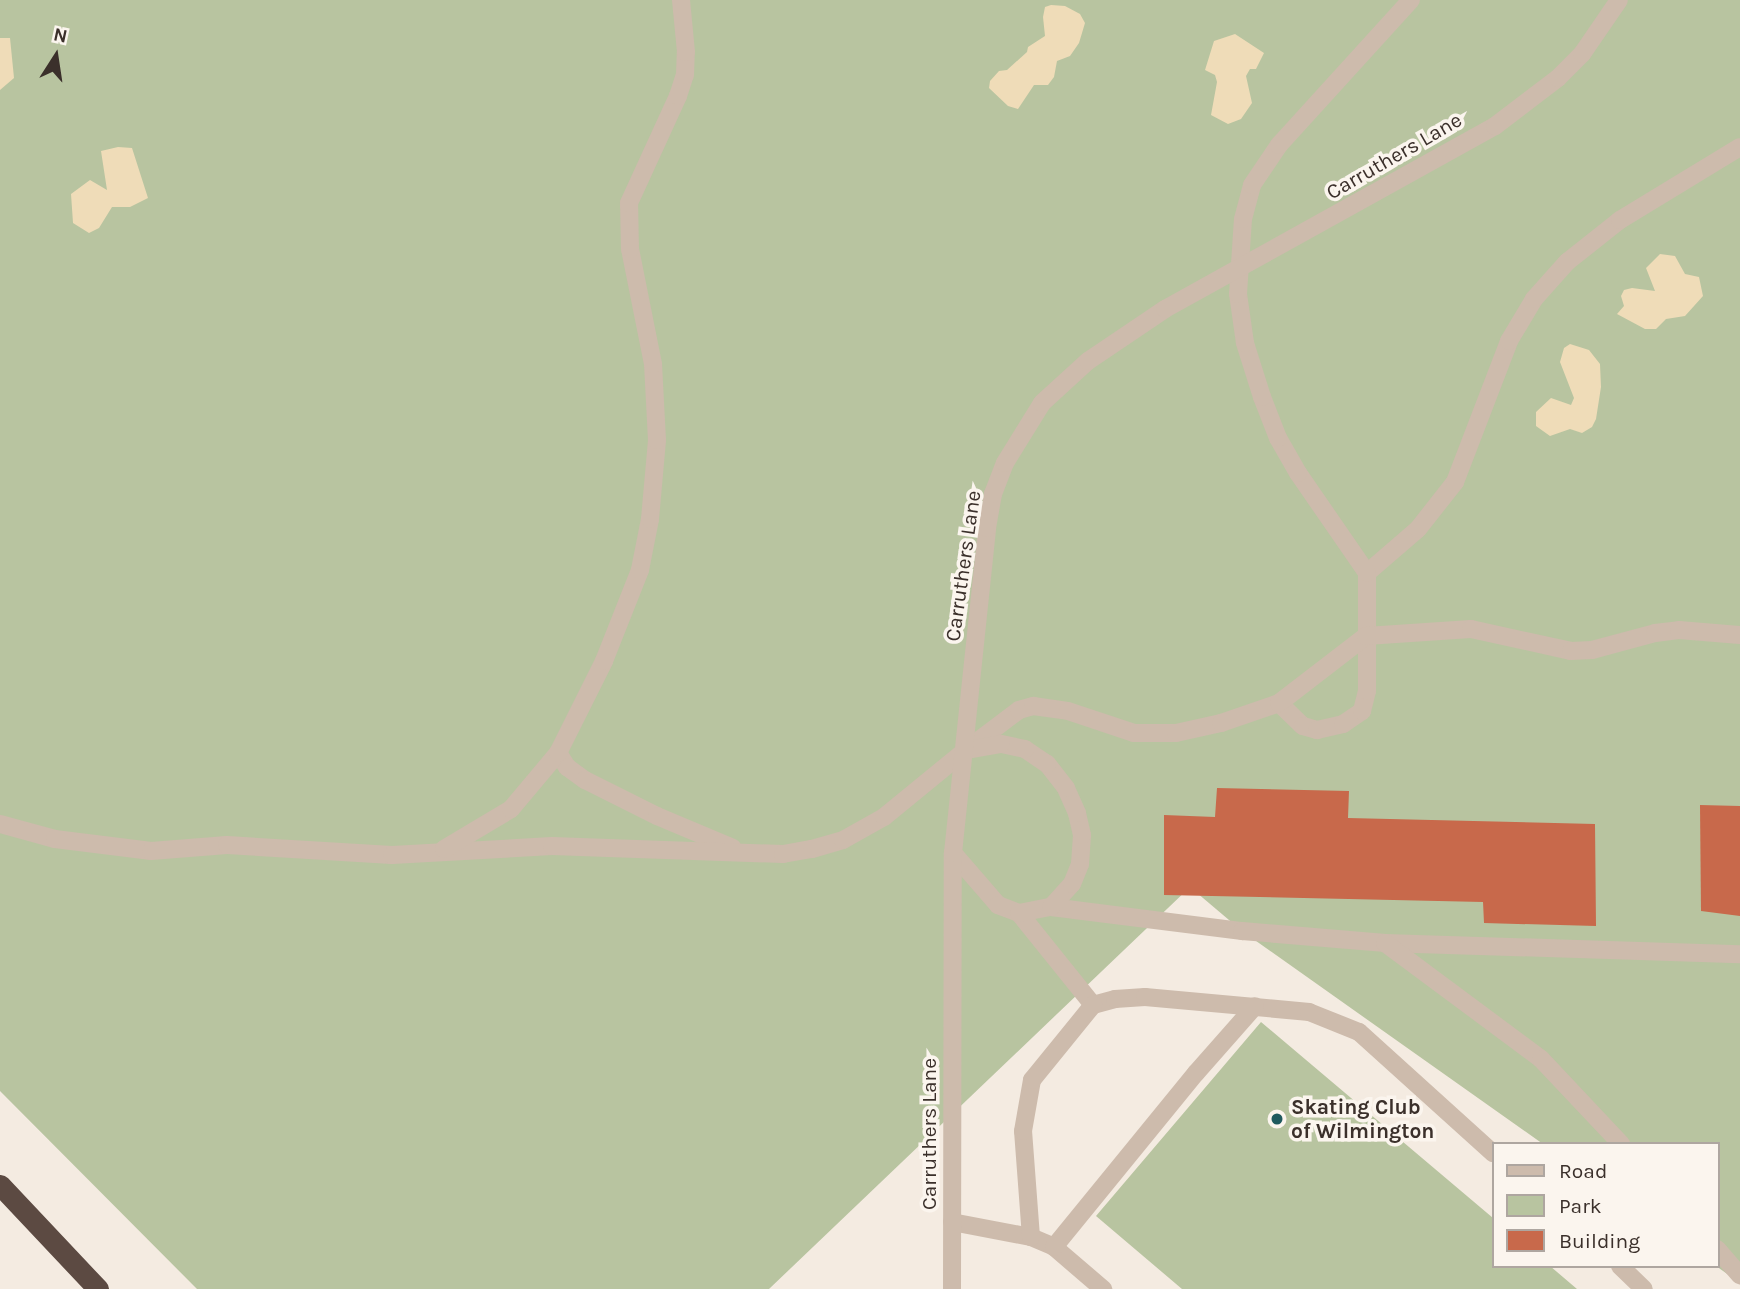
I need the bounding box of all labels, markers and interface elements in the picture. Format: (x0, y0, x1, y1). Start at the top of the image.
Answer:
north arrow (21, 21, 91, 91)
text: N (51, 23, 69, 48)
street label: Carruthers Lane (1322, 107, 1466, 205)
street label: Carruthers Lane (940, 489, 986, 643)
street label: Carruthers Lane (916, 1058, 942, 1210)
place label: Skating Club of Wilmington (1291, 1094, 1434, 1144)
marker: Skating Club of Wilmington (1269, 1111, 1285, 1127)
legend (1492, 1142, 1719, 1268)
text: Road (1559, 1159, 1607, 1183)
text: Park (1559, 1194, 1602, 1218)
text: Building (1559, 1229, 1640, 1253)

